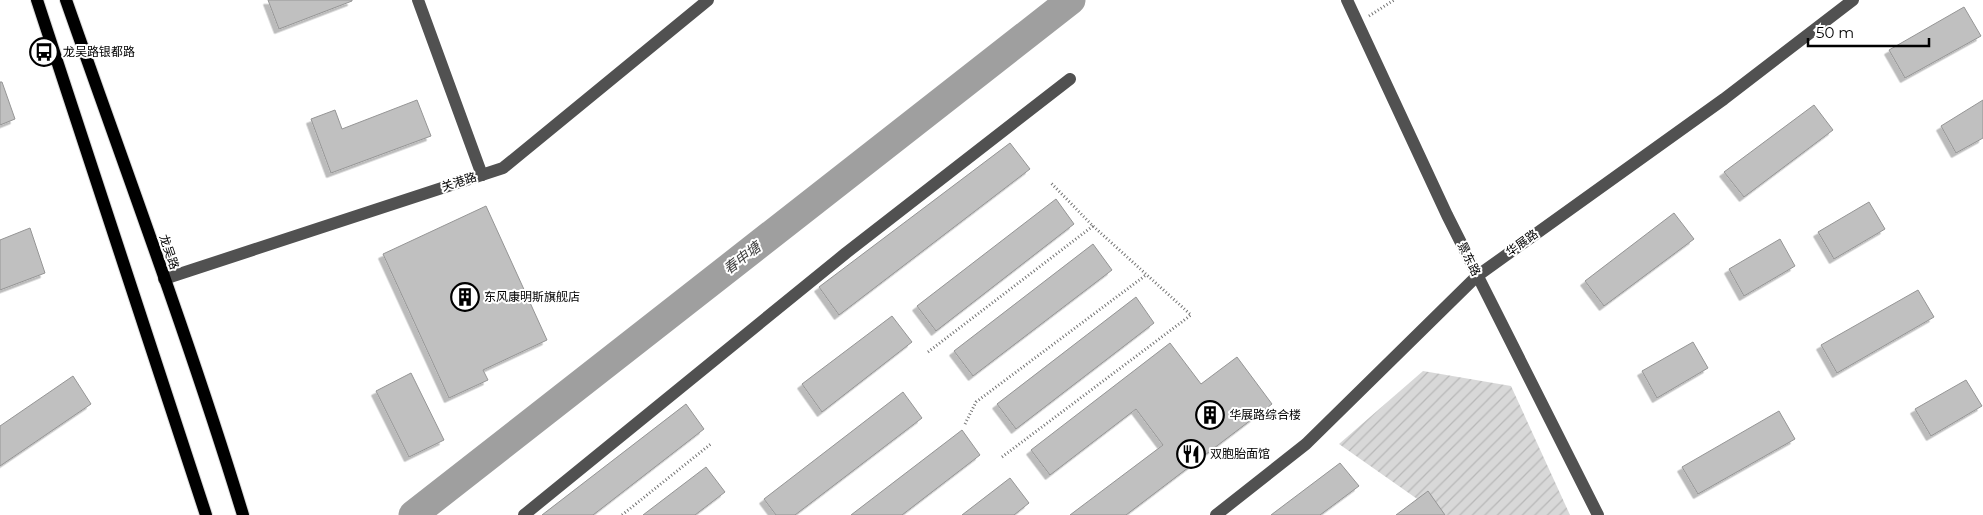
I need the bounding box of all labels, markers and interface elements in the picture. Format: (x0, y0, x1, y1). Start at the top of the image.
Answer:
scale bar (1808, 15, 1929, 47)
text: 50 m (1816, 23, 1854, 42)
bus stop icon: 龙吴路银都路 (29, 37, 59, 67)
place label: 龙吴路银都路 (63, 44, 135, 59)
street label: 关港路 (439, 169, 478, 194)
street label: 华展路 (1503, 226, 1541, 259)
street label: 龙吴路 (157, 232, 182, 271)
water label: 春申塘 (720, 237, 766, 278)
street label: 景东路 (1455, 239, 1484, 278)
building icon: 东风康明斯旗舰店 (450, 282, 480, 312)
place label: 东风康明斯旗舰店 (484, 289, 580, 304)
building icon: 华展路综合楼 (1195, 400, 1225, 430)
place label: 华展路综合楼 (1229, 407, 1301, 422)
restaurant icon: 双胞胎面馆 (1176, 439, 1206, 469)
place label: 双胞胎面馆 (1210, 446, 1270, 461)

